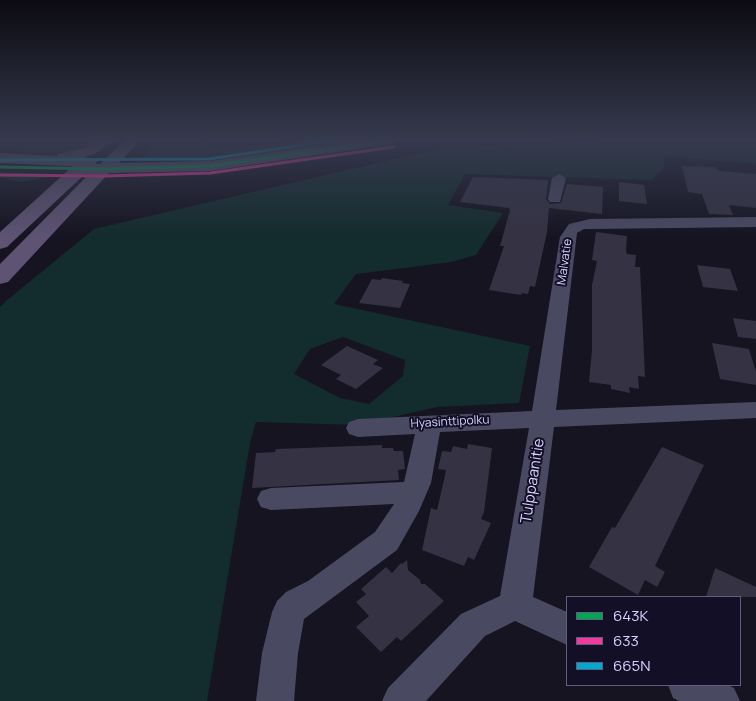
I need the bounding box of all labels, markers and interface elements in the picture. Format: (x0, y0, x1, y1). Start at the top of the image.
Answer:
street label: Malvatie (555, 238, 575, 286)
street label: Hyasinttipolku (410, 413, 490, 431)
street label: Tulppaanitie (517, 437, 549, 525)
legend (566, 596, 741, 686)
text: 643K (613, 605, 648, 626)
text: 633 (613, 630, 639, 651)
text: 665N (613, 655, 651, 676)

